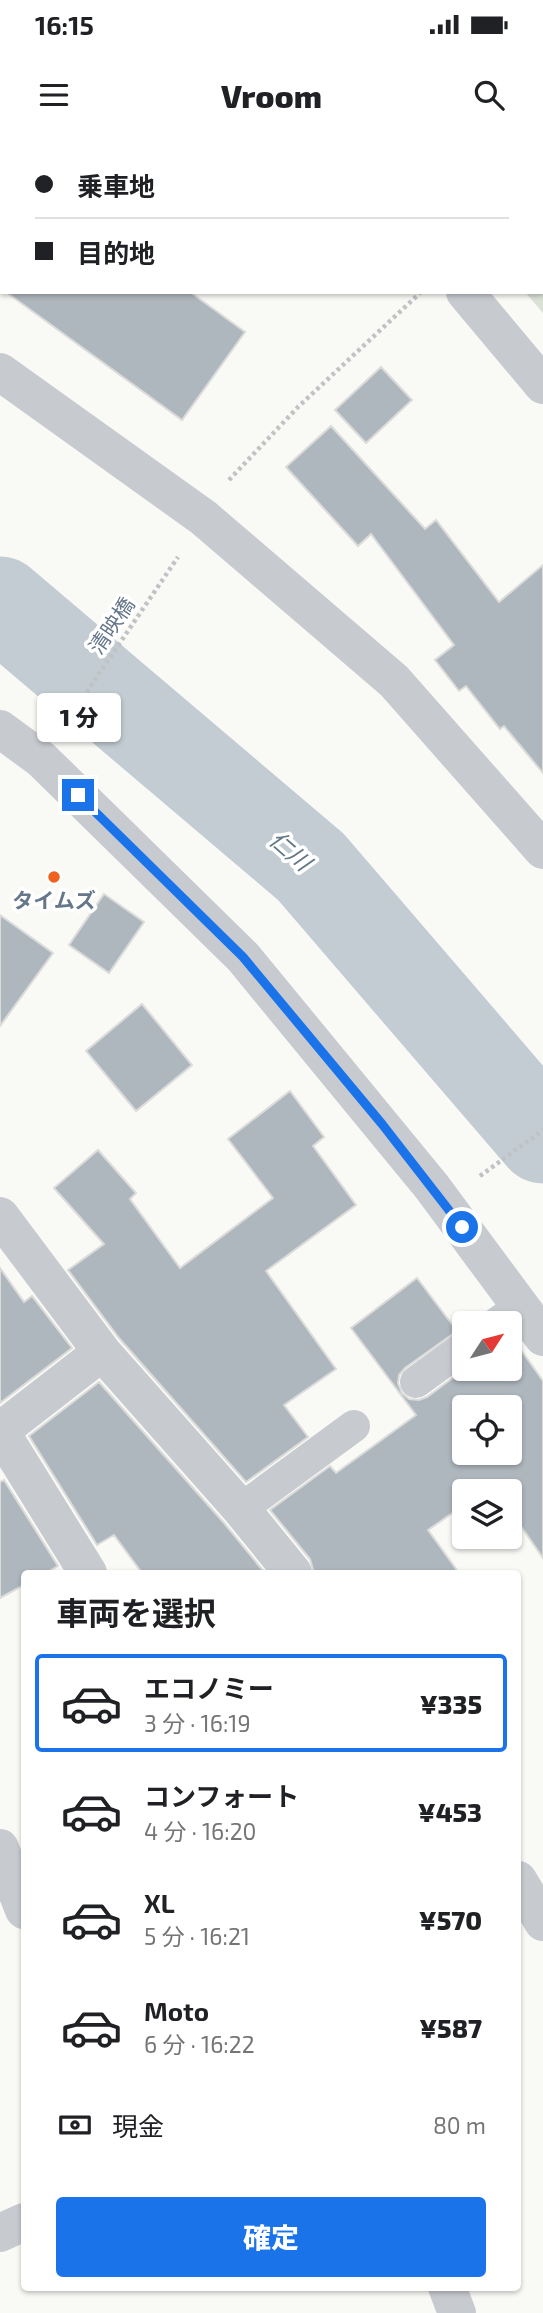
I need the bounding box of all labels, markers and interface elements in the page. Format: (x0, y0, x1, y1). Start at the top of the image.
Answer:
text: 16:15 (35, 9, 94, 40)
icon: menu (35, 76, 73, 114)
text: Vroom (221, 76, 322, 114)
icon: search (470, 76, 508, 114)
text: 乗車地 (77, 170, 155, 201)
text: 目的地 (77, 237, 155, 268)
street label: 清映橋 (83, 592, 139, 658)
callout: 1 分 (36, 694, 120, 742)
text: 1 分 (60, 703, 98, 731)
route end (62, 779, 94, 811)
water label: 仁川 (264, 825, 319, 878)
marker: タイムズ (46, 869, 62, 885)
place label: タイムズ (12, 887, 96, 912)
route start (446, 1211, 478, 1243)
north arrow (452, 1311, 522, 1381)
map controls (452, 1311, 522, 1549)
button: locate (452, 1395, 522, 1465)
button: layers (452, 1479, 522, 1549)
text: 車両を選択 (56, 1593, 216, 1631)
icon: car (60, 1672, 123, 1735)
text: エコノミー (144, 1672, 274, 1703)
text: ¥335 (420, 1688, 482, 1719)
text: 3 分 · 16:19 (144, 1709, 251, 1737)
icon: car (60, 1780, 123, 1843)
text: コンフォート (144, 1780, 299, 1811)
text: ¥453 (418, 1796, 482, 1827)
text: 4 分 · 16:20 (144, 1817, 257, 1845)
text: XL (144, 1887, 175, 1918)
icon: car (60, 1888, 123, 1951)
text: ¥570 (419, 1904, 482, 1935)
text: 5 分 · 16:21 (144, 1922, 250, 1950)
text: Moto (144, 1995, 209, 2026)
icon: car (60, 1996, 123, 2059)
text: ¥587 (419, 2012, 482, 2043)
text: 6 分 · 16:22 (144, 2030, 255, 2058)
icon: cash (56, 2106, 94, 2144)
text: 現金 (112, 2110, 164, 2141)
text: 80 m (433, 2111, 486, 2139)
button: 確定 (56, 2197, 486, 2277)

